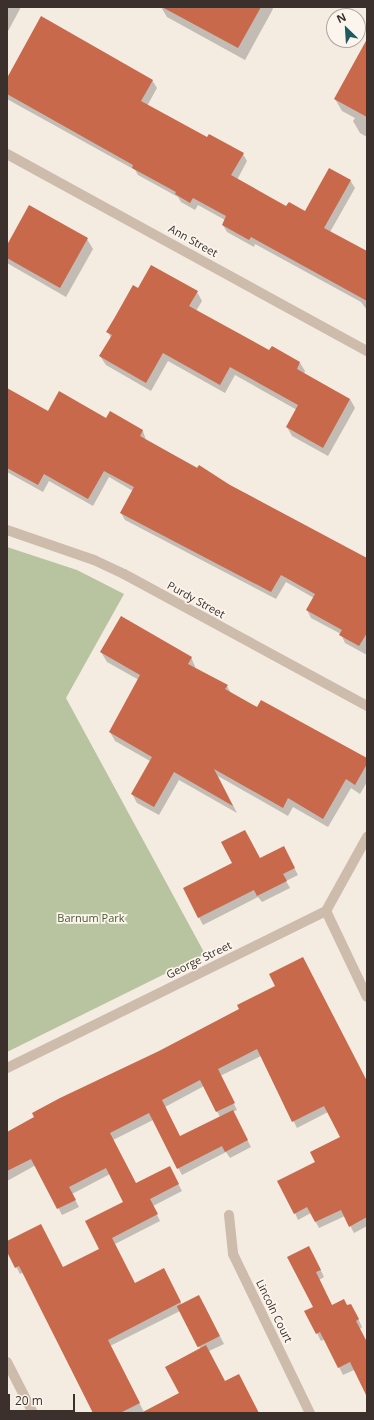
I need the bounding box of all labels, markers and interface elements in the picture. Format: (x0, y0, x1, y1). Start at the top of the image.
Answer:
north arrow (326, 8, 366, 48)
text: N (334, 9, 348, 26)
street label: Ann Street (166, 222, 220, 260)
street label: Purdy Street (165, 579, 227, 621)
park label: Barnum Park (57, 911, 125, 925)
street label: George Street (164, 939, 234, 981)
street label: Lincoln Court (253, 1277, 295, 1345)
scale bar (10, 1386, 77, 1412)
text: 20 m (15, 1392, 43, 1409)

